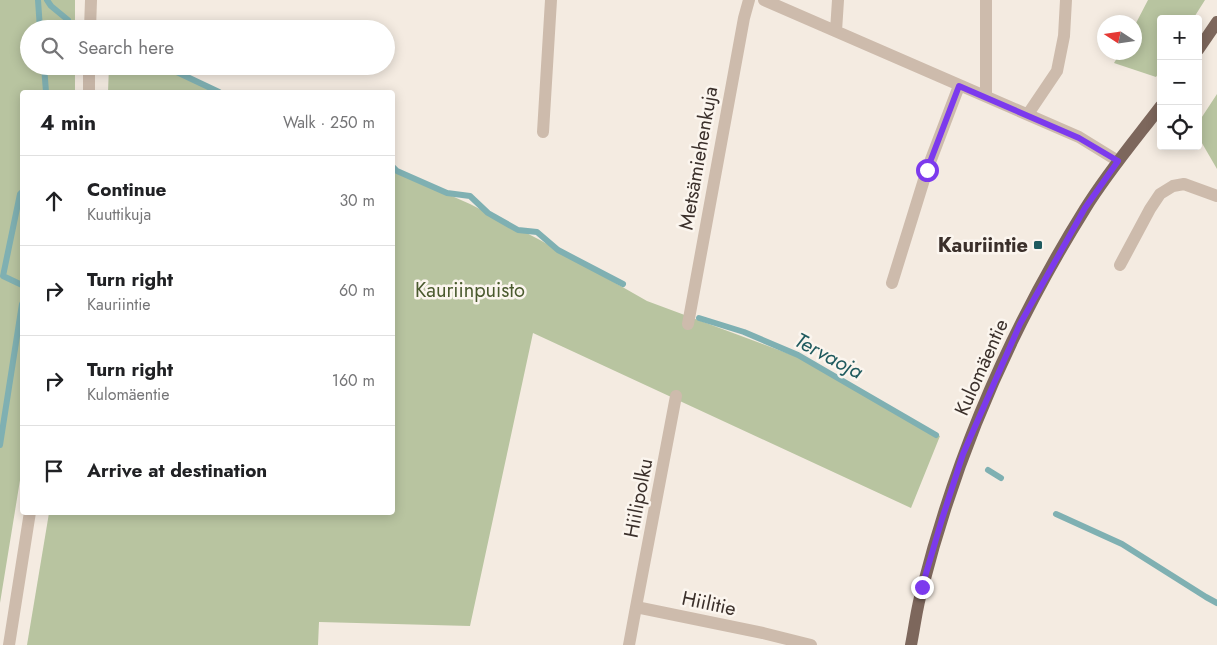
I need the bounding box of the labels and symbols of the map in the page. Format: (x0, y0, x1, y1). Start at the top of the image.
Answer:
north arrow (1097, 15, 1142, 60)
street label: Metsämiehenkuja (672, 84, 725, 232)
route start (916, 159, 939, 182)
place label: Kauriintie (938, 231, 1028, 260)
marker: Kauriintie (1032, 239, 1044, 251)
park label: Kauriinpuisto (415, 276, 525, 305)
street label: Kulomäentie (947, 314, 1016, 420)
water label: Tervaoja (789, 325, 869, 387)
street label: Hiilipolku (617, 456, 660, 540)
route end (911, 576, 934, 599)
street label: Hiilitie (679, 584, 739, 623)

